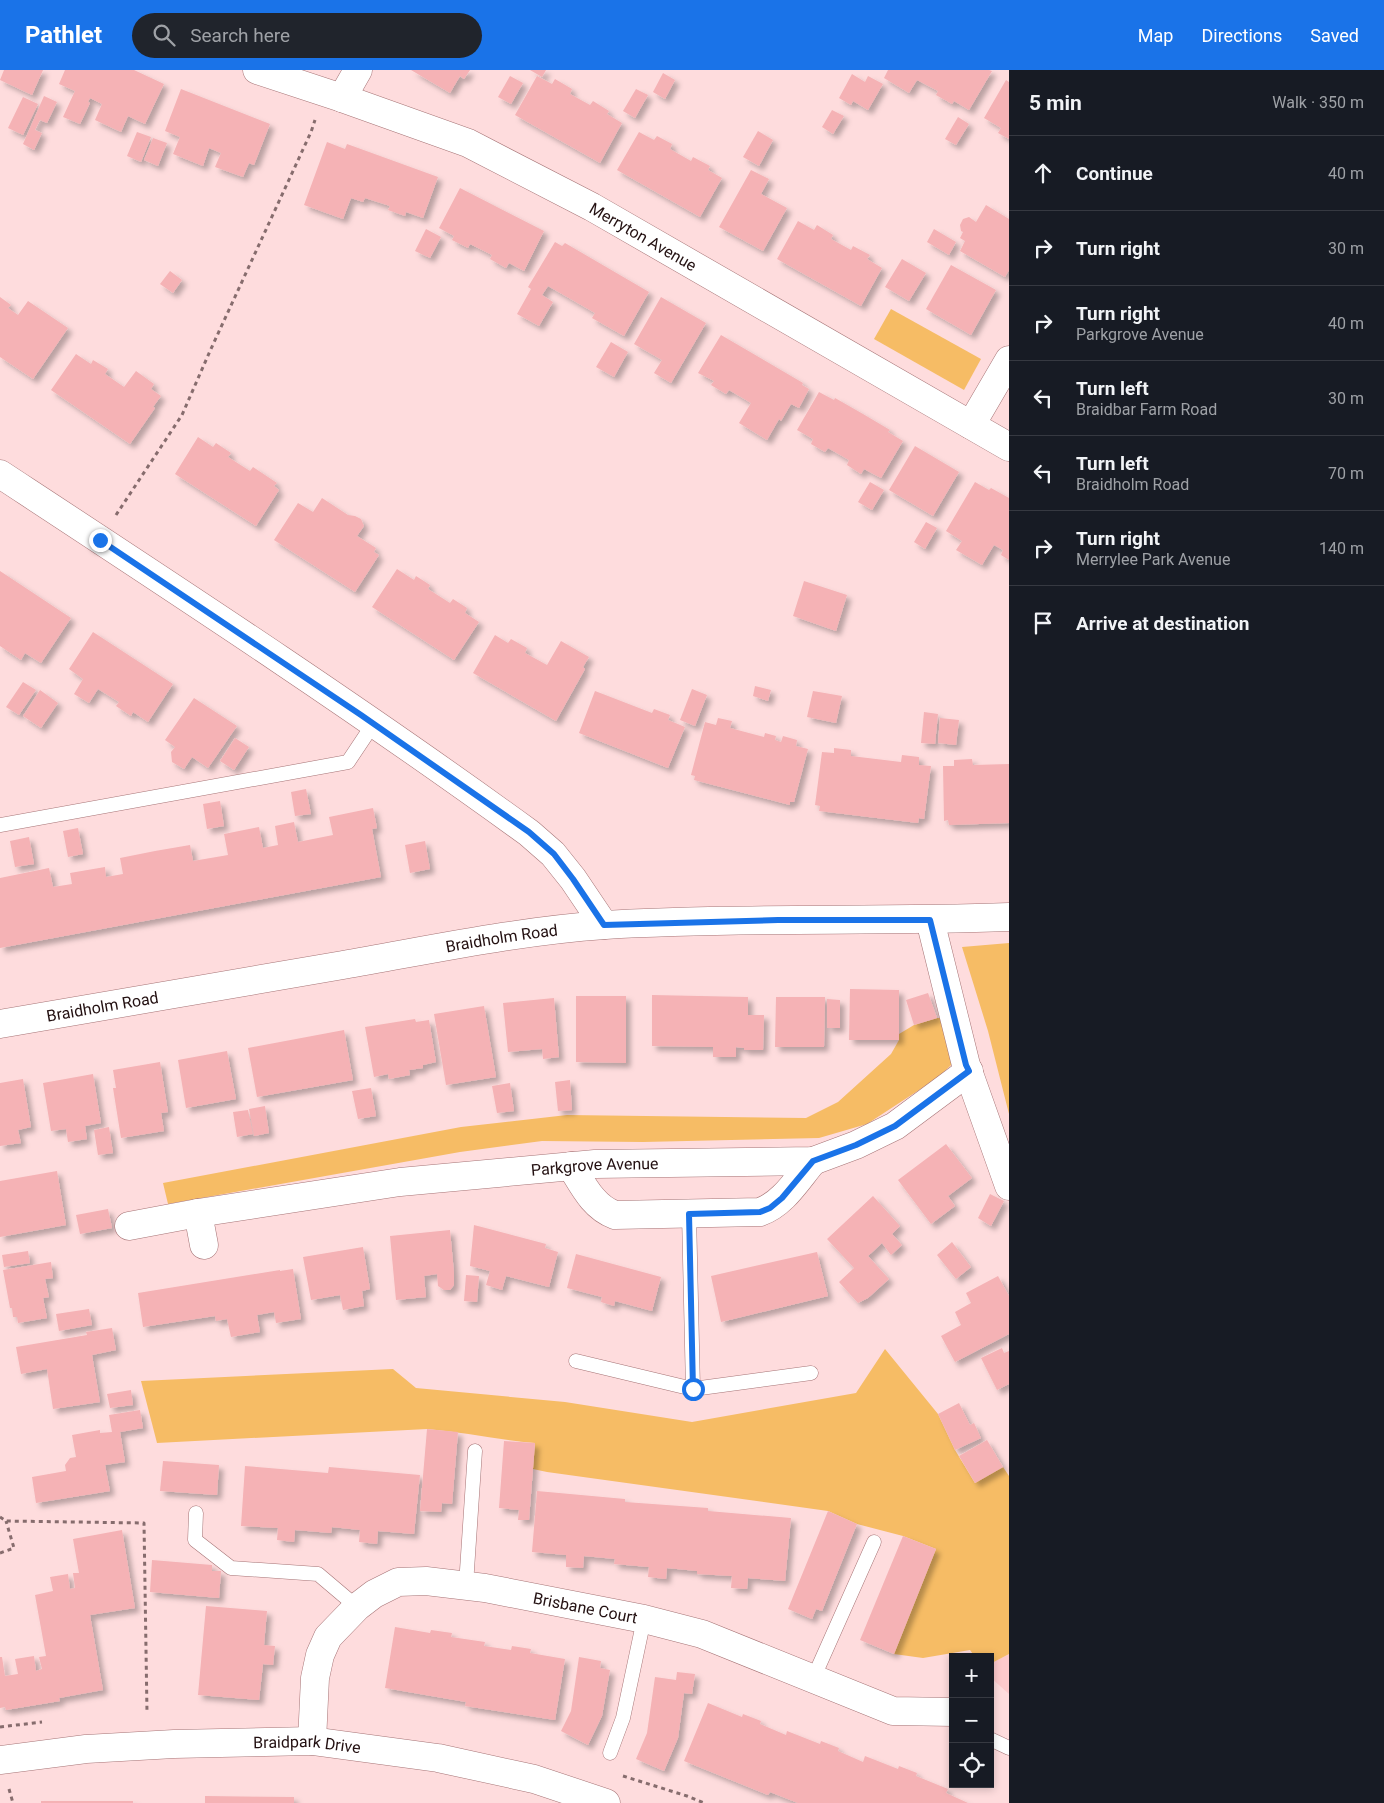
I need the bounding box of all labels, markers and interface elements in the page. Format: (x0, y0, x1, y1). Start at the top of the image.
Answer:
search box (132, 13, 482, 58)
text: Pathlet (25, 21, 102, 49)
icon: search (150, 21, 178, 49)
text: Search here (190, 24, 290, 47)
text: Map (1138, 25, 1173, 46)
text: Directions (1201, 25, 1282, 46)
text: Saved (1310, 25, 1359, 46)
text: 5 min (1029, 91, 1082, 115)
text: Walk · 350 m (1272, 93, 1364, 112)
icon: ahead (1029, 159, 1057, 187)
text: Continue (1076, 162, 1153, 185)
text: 40 m (1328, 164, 1364, 183)
street label: Merryton Avenue (586, 199, 700, 275)
icon: right (1029, 234, 1057, 262)
text: Turn right (1076, 237, 1160, 260)
text: 30 m (1328, 239, 1364, 258)
text: Turn right (1076, 302, 1160, 325)
icon: right (1029, 309, 1057, 337)
text: 40 m (1328, 314, 1364, 333)
text: Parkgrove Avenue (1076, 325, 1204, 344)
text: Turn left (1076, 377, 1149, 400)
icon: left (1029, 384, 1057, 412)
text: 30 m (1328, 389, 1364, 408)
text: Braidbar Farm Road (1076, 400, 1217, 419)
text: Turn left (1076, 452, 1149, 475)
icon: left (1029, 459, 1057, 487)
text: 70 m (1328, 464, 1364, 483)
text: Braidholm Road (1076, 475, 1189, 494)
text: Turn right (1076, 527, 1160, 550)
route end (89, 529, 112, 552)
icon: right (1029, 534, 1057, 562)
text: 140 m (1319, 539, 1364, 558)
text: Merrylee Park Avenue (1076, 550, 1230, 569)
icon: arrive (1029, 609, 1057, 637)
text: Arrive at destination (1076, 612, 1249, 635)
street label: Braidholm Road (444, 920, 559, 956)
street label: Braidholm Road (45, 988, 160, 1026)
street label: Parkgrove Avenue (530, 1154, 659, 1180)
route start (682, 1378, 705, 1401)
street label: Brisbane Court (532, 1589, 639, 1628)
map controls (949, 1653, 994, 1788)
button: + (949, 1653, 994, 1698)
button: − (949, 1698, 994, 1743)
street label: Braidpark Drive (253, 1732, 362, 1757)
button: locate (949, 1743, 994, 1788)

